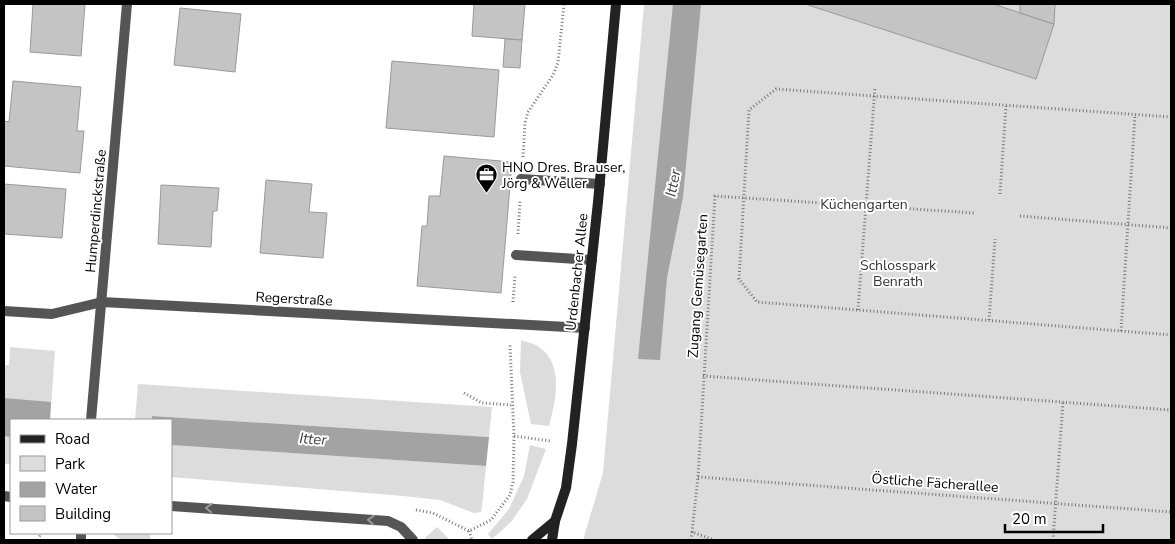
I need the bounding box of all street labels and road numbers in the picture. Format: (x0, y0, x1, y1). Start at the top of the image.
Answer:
street label: Humperdinckstraße (81, 149, 111, 273)
street label: Urdenbacher Allee (561, 212, 593, 332)
street label: Zugang Gemüsegarten (683, 213, 713, 359)
street label: Regerstraße (255, 287, 333, 311)
street label: Östliche Fächerallee (871, 469, 999, 497)

